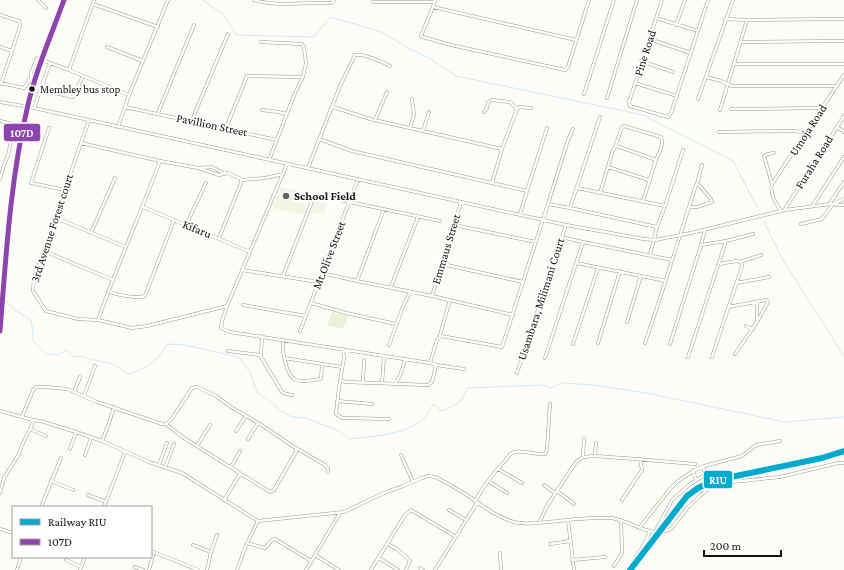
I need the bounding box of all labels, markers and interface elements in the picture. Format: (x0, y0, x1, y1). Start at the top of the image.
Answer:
street label: Pine Road (631, 28, 659, 78)
place label: Membley bus stop (40, 83, 120, 96)
marker: Membley bus stop (27, 84, 37, 94)
street label: Umoja Road (786, 101, 830, 158)
street label: Pavillion Street (175, 111, 250, 140)
line badge: 107D (3, 123, 41, 142)
text: 107D (10, 127, 34, 139)
street label: Furaha Road (792, 132, 836, 191)
street label: 3rd Avenue Forest court (28, 171, 76, 284)
place label: School Field (294, 189, 356, 203)
marker: School Field (281, 191, 291, 201)
street label: Emmaus Street (429, 211, 464, 286)
street label: Kifaru (181, 217, 214, 241)
street label: Mt.Olive Street (310, 218, 349, 291)
street label: Usambara, Milimani Court (515, 235, 568, 362)
line badge: RIU (703, 470, 733, 489)
text: RIU (709, 474, 727, 486)
legend (12, 506, 152, 558)
text: Railway RIU (48, 515, 107, 529)
scale bar (704, 532, 781, 558)
text: 107D (48, 535, 72, 549)
text: 200 m (710, 539, 742, 553)

